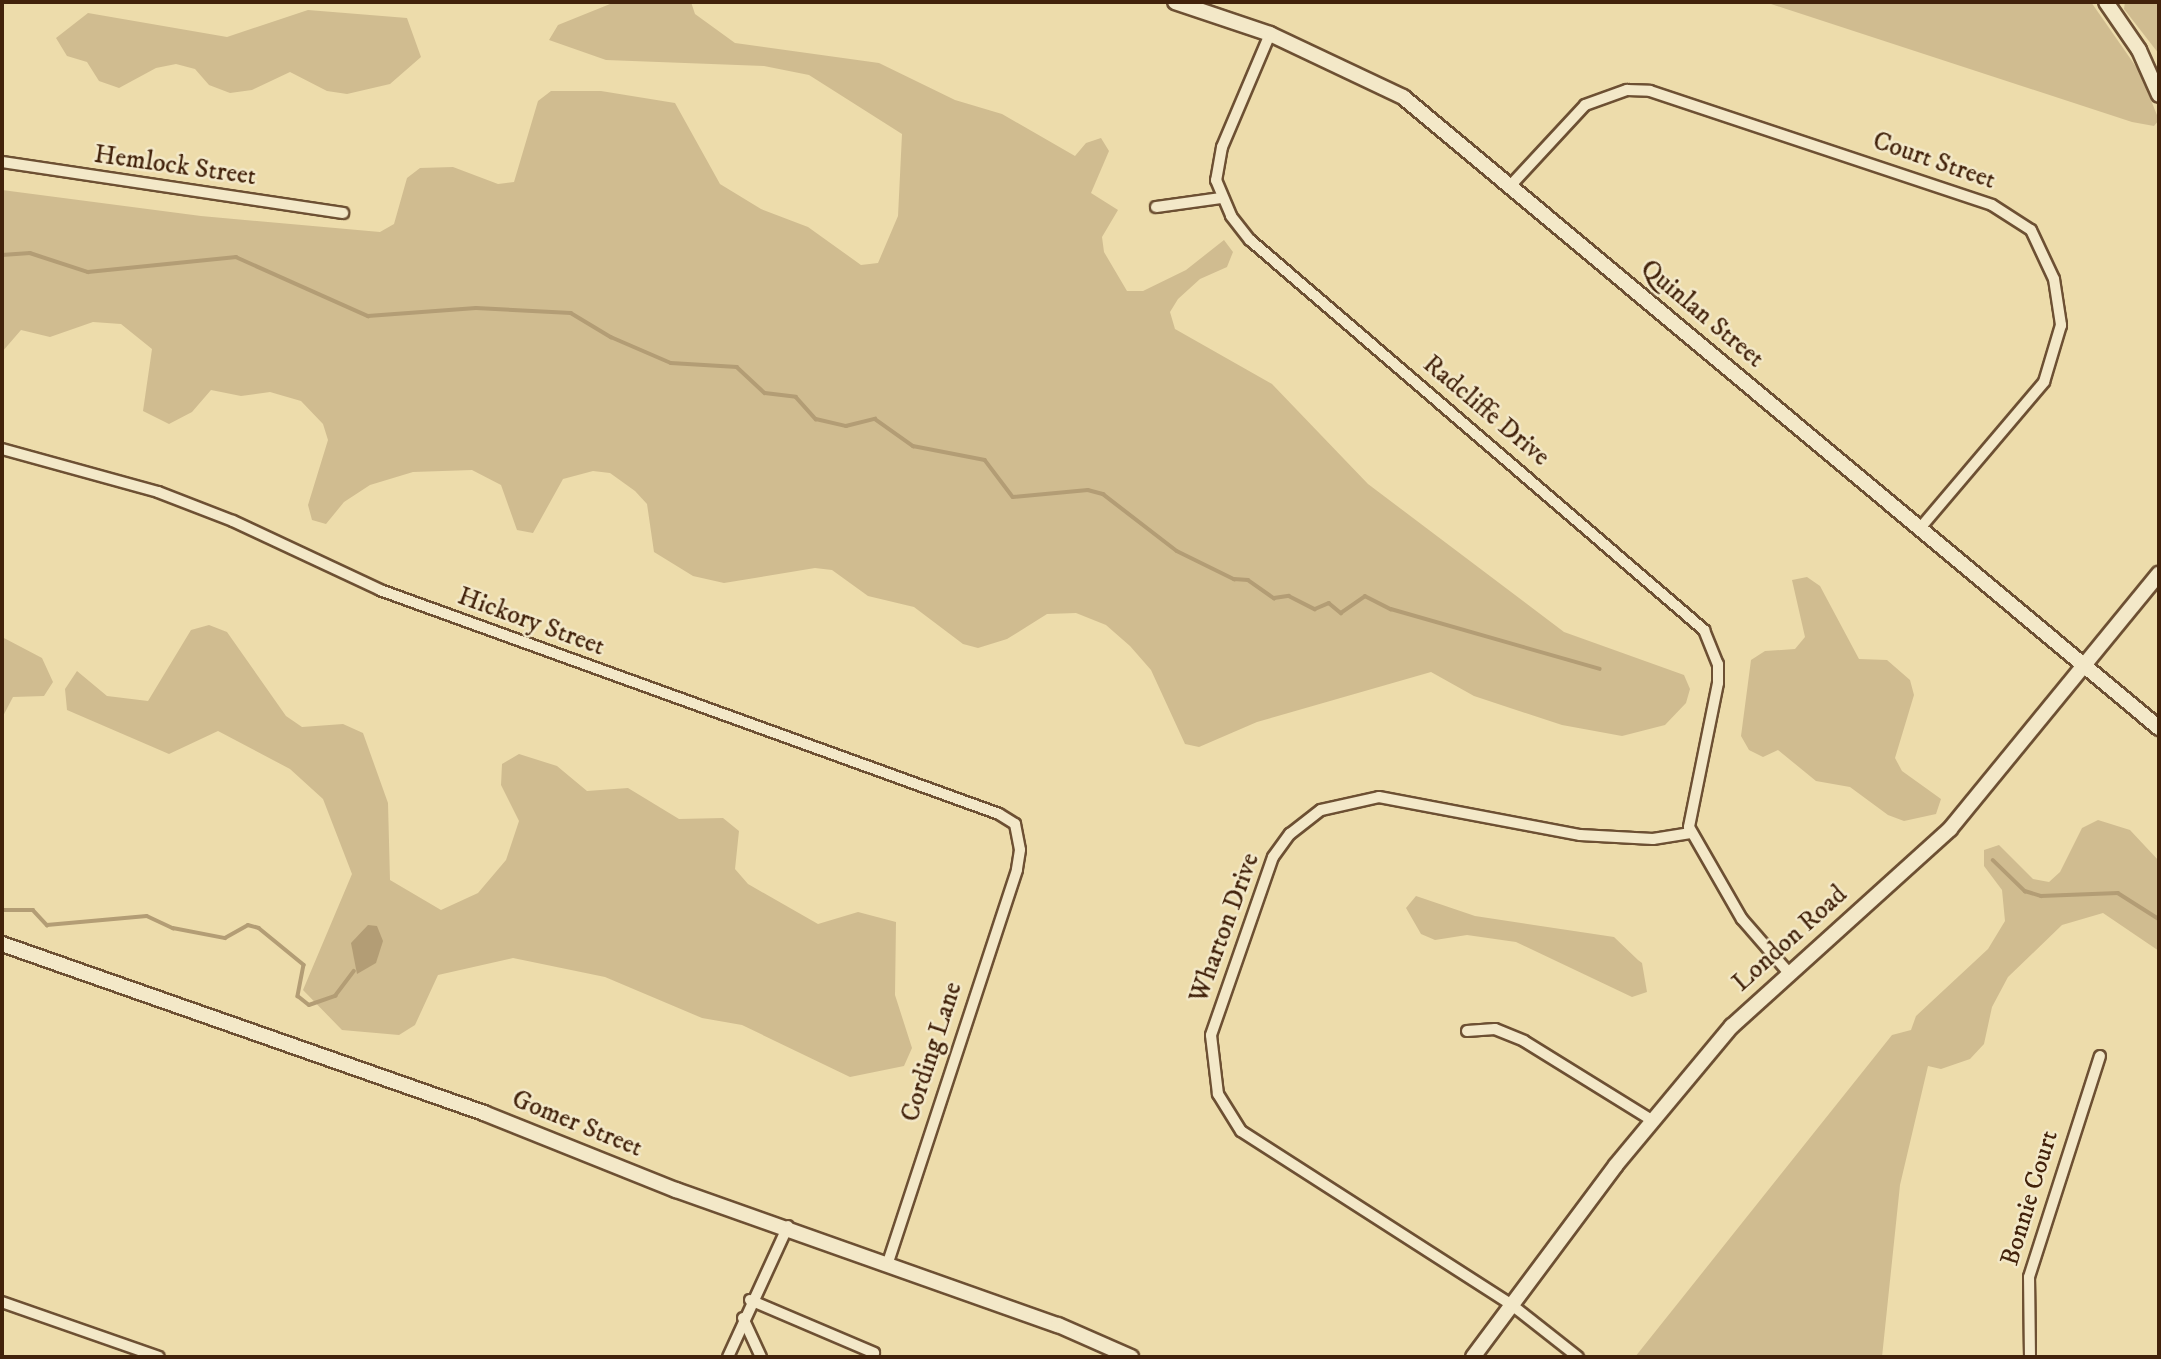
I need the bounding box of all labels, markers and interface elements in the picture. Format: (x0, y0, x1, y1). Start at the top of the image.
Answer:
street label: Court Street (1869, 125, 1999, 197)
street label: Hemlock Street (92, 139, 258, 193)
street label: Quinlan Street (1634, 253, 1770, 375)
street label: Radcliffe Drive (1416, 349, 1556, 473)
street label: Hickory Street (453, 581, 609, 663)
street label: Wharton Drive (1184, 849, 1266, 1007)
street label: London Road (1726, 879, 1854, 999)
street label: Cording Lane (895, 978, 969, 1126)
street label: Gomer Street (507, 1084, 647, 1164)
street label: Bonnie Court (1995, 1127, 2065, 1269)

